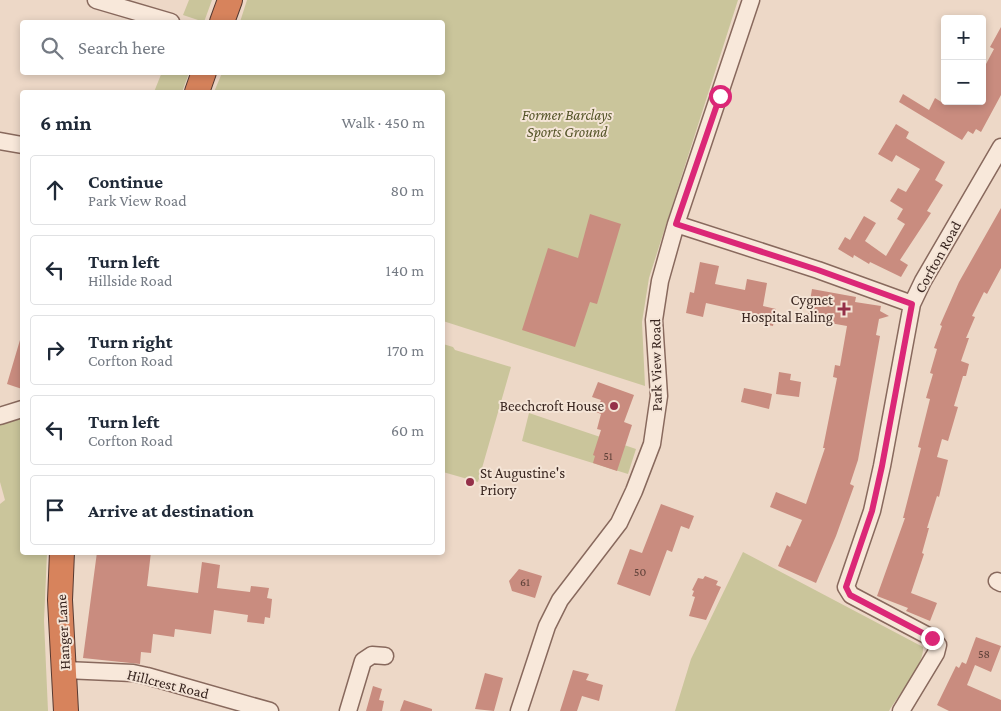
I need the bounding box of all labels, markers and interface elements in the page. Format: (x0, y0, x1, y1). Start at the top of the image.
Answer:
map controls (941, 15, 986, 105)
button: + (941, 15, 986, 60)
search box (20, 20, 445, 75)
icon: search (38, 34, 66, 62)
text: Search here (78, 37, 165, 58)
button: − (941, 60, 986, 105)
route start (709, 85, 732, 108)
park label: Former Barclays Sports Ground (522, 107, 613, 141)
text: 6 min (40, 111, 91, 135)
text: Walk · 450 m (341, 114, 425, 131)
text: Continue (88, 171, 163, 192)
icon: ahead (41, 176, 69, 204)
text: 80 m (390, 182, 424, 199)
text: Park View Road (88, 192, 187, 209)
street label: Corfton Road (912, 218, 964, 296)
text: Turn left (88, 251, 160, 272)
icon: left (41, 256, 69, 284)
text: 140 m (386, 262, 424, 279)
text: Hillside Road (88, 272, 172, 289)
place label: Cygnet Hospital Ealing (741, 292, 834, 326)
marker: Cygnet Hospital Ealing (837, 302, 851, 316)
street label: Park View Road (647, 319, 665, 411)
text: Turn right (88, 331, 173, 352)
icon: right (41, 336, 69, 364)
text: 170 m (387, 342, 424, 359)
text: Corfton Road (88, 352, 173, 369)
place label: Beechcroft House (500, 398, 604, 414)
marker: Beechcroft House (608, 400, 620, 412)
text: Turn left (88, 411, 160, 432)
icon: left (41, 416, 69, 444)
text: 60 m (391, 422, 424, 439)
text: Corfton Road (88, 432, 173, 449)
house number: 51 (603, 449, 613, 463)
place label: St Augustine's Priory (480, 465, 565, 499)
marker: St Augustine's Priory (464, 476, 476, 488)
icon: arrive (41, 496, 69, 524)
text: Arrive at destination (88, 500, 254, 521)
house number: 50 (634, 565, 646, 579)
house number: 61 (520, 575, 530, 589)
street label: Hanger Lane (53, 593, 74, 670)
route end (921, 627, 944, 650)
house number: 58 (978, 647, 990, 661)
street label: Hillcrest Road (126, 666, 211, 702)

